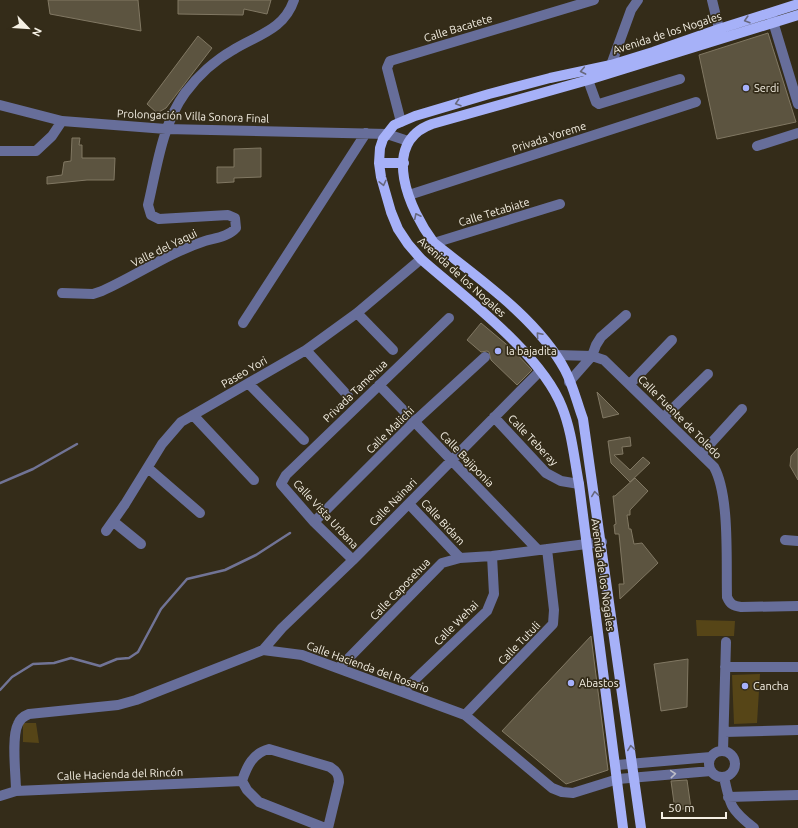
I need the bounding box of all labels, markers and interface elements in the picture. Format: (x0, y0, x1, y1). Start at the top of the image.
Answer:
north arrow (8, 8, 48, 48)
street label: Avenida de los Nogales (611, 10, 723, 56)
street label: Calle Bacatete (422, 12, 494, 44)
one-way arrow (744, 15, 751, 24)
text: N (30, 26, 44, 38)
one-way arrow (580, 66, 586, 75)
place label: Serdi (754, 82, 779, 94)
marker: Serdi (741, 83, 751, 93)
one-way arrow (454, 98, 461, 107)
street label: Prolongación Villa Sonora Final (117, 107, 269, 125)
street label: Privada Yoreme (510, 119, 588, 155)
one-way arrow (378, 180, 386, 186)
street label: Calle Tetabiate (457, 196, 531, 228)
one-way arrow (414, 212, 422, 220)
street label: Valle del Yaqui (129, 227, 199, 269)
street label: Avenida de los Nogales (416, 235, 508, 320)
one-way arrow (536, 332, 544, 340)
place label: la bajadita (506, 345, 557, 357)
marker: la bajadita (493, 346, 503, 356)
street label: Paseo Yori (219, 354, 269, 390)
street label: Privada Tamehua (321, 357, 389, 425)
street label: Calle Fuente de Toledo (636, 373, 724, 461)
street label: Calle Malichi (364, 404, 416, 456)
street label: Calle Teberay (506, 412, 561, 468)
street label: Calle Bajiponia (438, 429, 496, 489)
street label: Calle Nainari (367, 476, 419, 528)
street label: Calle Vista Urbana (291, 477, 361, 551)
one-way arrow (591, 491, 600, 497)
street label: Calle Bidam (419, 497, 467, 547)
street label: Avenida de los Nogales (589, 518, 617, 632)
street label: Calle Caposehua (368, 556, 432, 622)
street label: Calle Wehai (431, 598, 481, 648)
street label: Calle Tutuli (496, 619, 542, 667)
street label: Calle Hacienda del Rosario (305, 639, 431, 695)
place label: Abastos (579, 677, 619, 689)
marker: Abastos (566, 678, 576, 688)
place label: Cancha (753, 680, 789, 692)
marker: Cancha (740, 681, 750, 691)
one-way arrow (627, 745, 636, 751)
street label: Calle Hacienda del Rincón (57, 766, 183, 782)
one-way arrow (670, 770, 676, 779)
scale bar (662, 794, 726, 820)
text: 50 m (668, 801, 695, 814)

